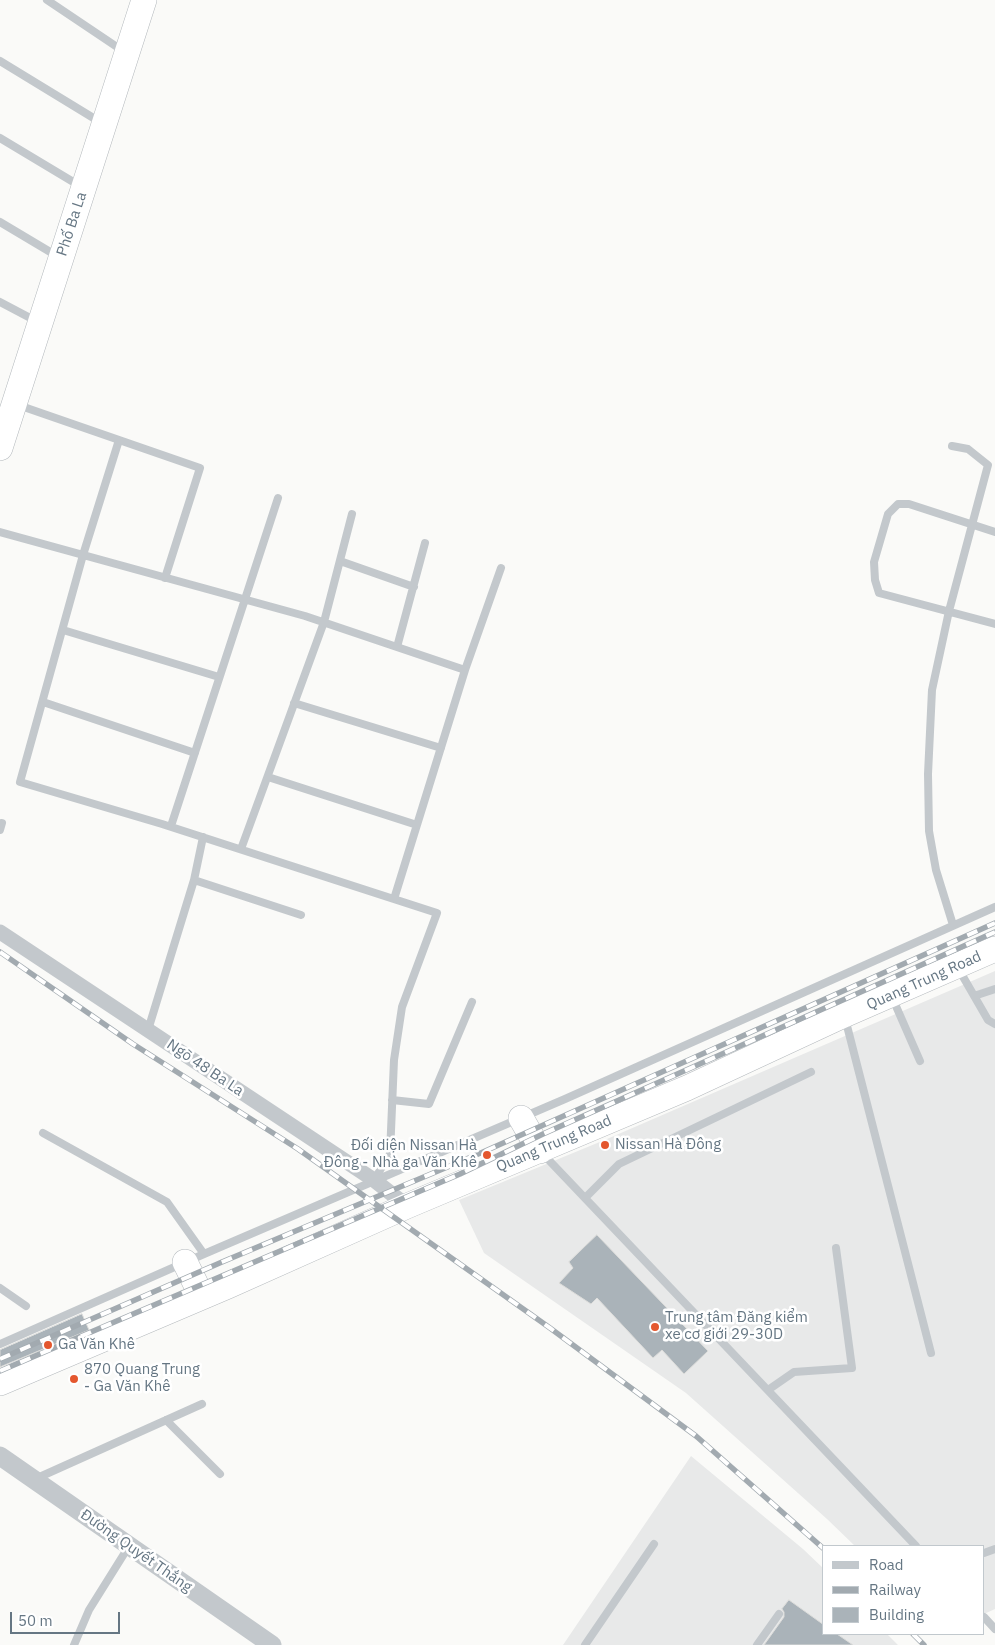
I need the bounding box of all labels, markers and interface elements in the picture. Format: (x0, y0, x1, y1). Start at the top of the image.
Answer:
street label: Phố Ba La (53, 190, 91, 258)
street label: Quang Trung Road (864, 948, 984, 1014)
street label: Ngõ 48 Ba La (163, 1036, 247, 1100)
street label: Quang Trung Road (494, 1112, 614, 1176)
place label: Nissan Hà Đông (615, 1136, 721, 1154)
place label: Đối diện Nissan Hà Đông - Nhà ga Văn Khê (324, 1137, 477, 1172)
marker: Nissan Hà Đông (599, 1139, 611, 1151)
marker: Đối diện Nissan Hà Đông - Nhà ga Văn Khê (481, 1149, 493, 1161)
place label: Trung tâm Đăng kiểm xe cơ giới 29-30D (665, 1309, 808, 1344)
marker: Trung tâm Đăng kiểm xe cơ giới 29-30D (649, 1321, 661, 1333)
place label: Ga Văn Khê (58, 1336, 135, 1354)
marker: Ga Văn Khê (42, 1339, 54, 1351)
place label: 870 Quang Trung - Ga Văn Khê (84, 1361, 200, 1396)
marker: 870 Quang Trung - Ga Văn Khê (68, 1373, 80, 1385)
street label: Đường Quyết Thắng (77, 1506, 195, 1596)
legend (822, 1545, 985, 1635)
text: Road (869, 1555, 904, 1574)
text: Railway (869, 1580, 921, 1599)
scale bar (12, 1602, 122, 1634)
text: Building (869, 1605, 924, 1624)
text: 50 m (18, 1611, 53, 1630)

